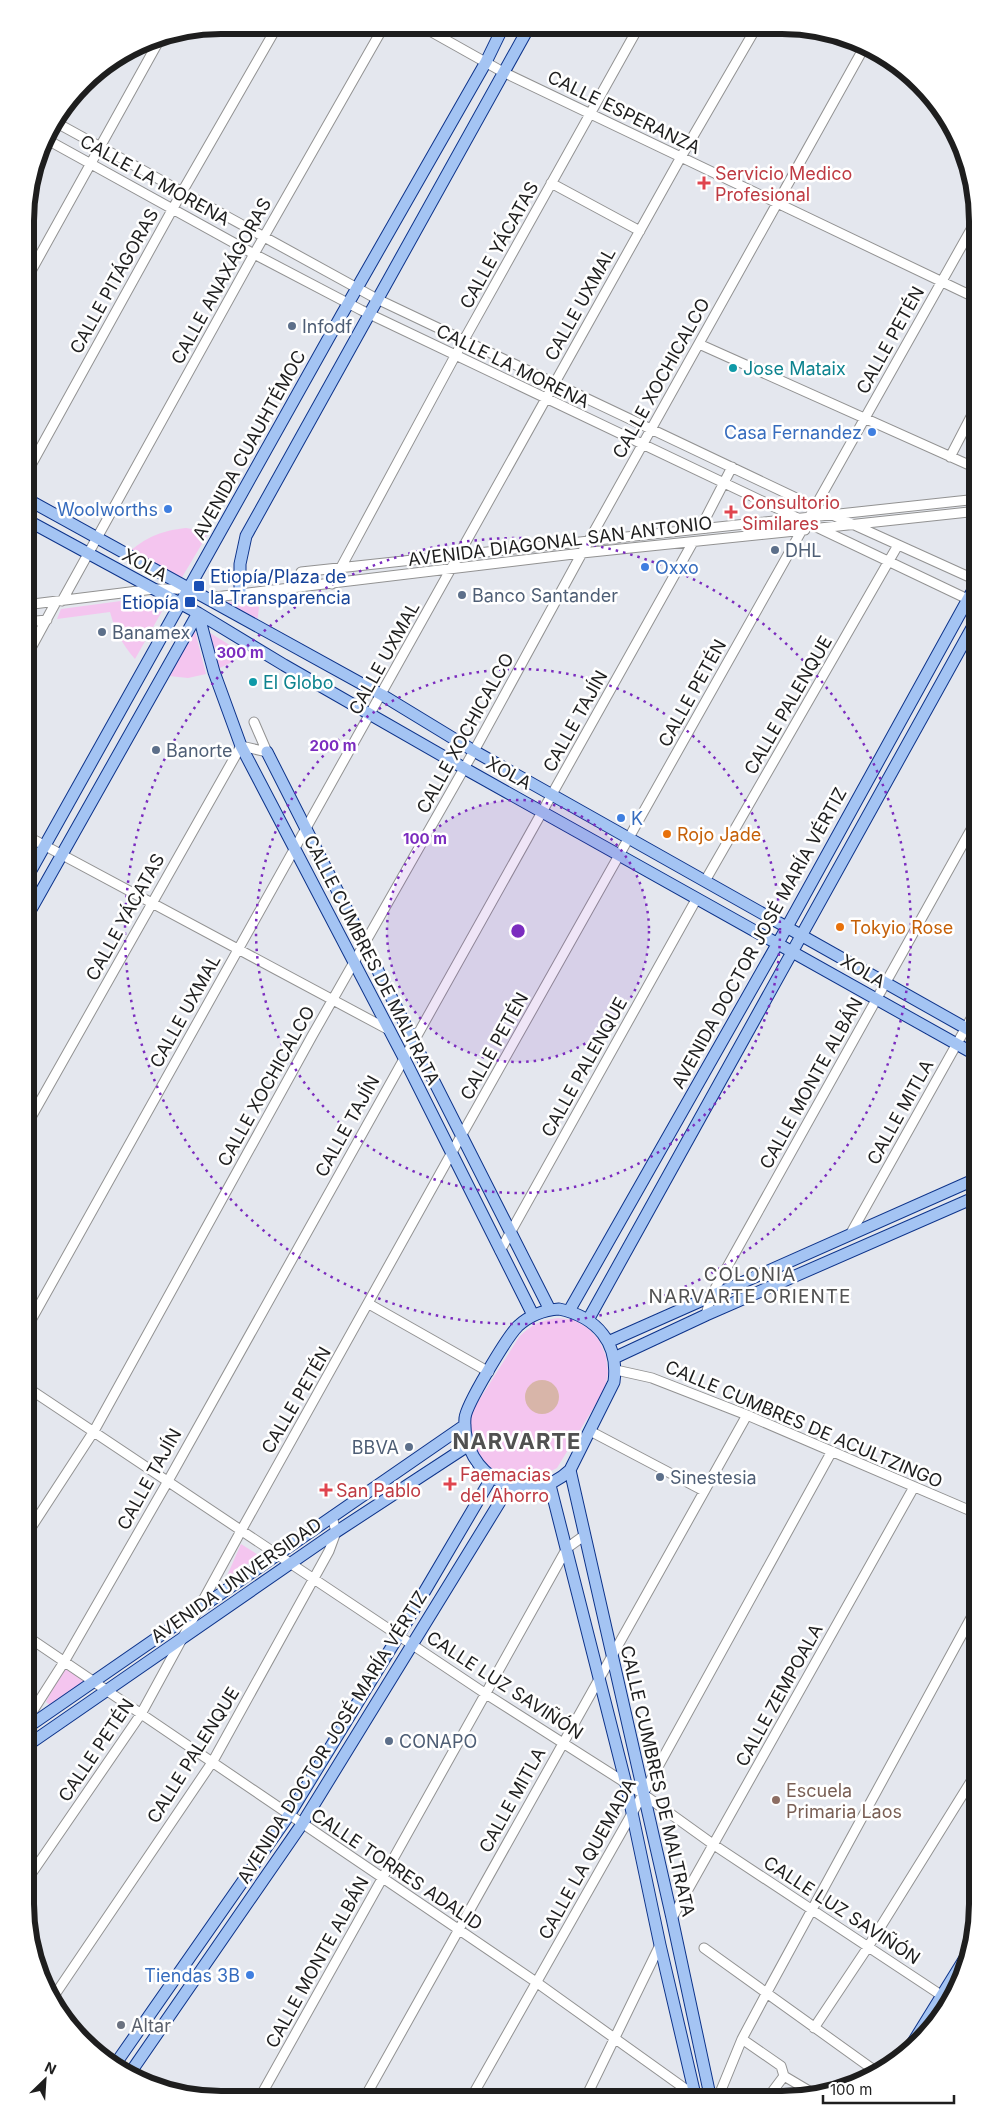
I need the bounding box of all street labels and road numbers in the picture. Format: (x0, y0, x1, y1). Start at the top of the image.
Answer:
street label: CALLE ESPERANZA (544, 66, 704, 158)
street label: CALLE LA MORENA (77, 130, 233, 230)
street label: CALLE YÁCATAS (455, 177, 543, 312)
street label: CALLE ANAXÁGORAS (166, 194, 275, 368)
street label: CALLE PITÁGORAS (65, 204, 163, 357)
street label: CALLE UXMAL (540, 244, 620, 364)
street label: CALLE PETÉN (851, 282, 928, 397)
street label: CALLE XOCHICALCO (608, 294, 714, 462)
street label: CALLE LA MORENA (433, 320, 593, 412)
street label: AVENIDA CUAUHTÉMOC (187, 346, 310, 543)
street label: AVENIDA DIAGONAL SAN ANTONIO (407, 512, 713, 570)
street label: XOLA (119, 544, 171, 586)
street label: CALLE UXMAL (344, 598, 424, 718)
street label: CALLE PALENQUE (740, 632, 836, 778)
street label: CALLE PETÉN (653, 635, 730, 750)
street label: CALLE XOCHICALCO (412, 649, 518, 817)
street label: CALLE TAJÍN (538, 666, 611, 775)
street label: XOLA (483, 752, 535, 794)
street label: AVENIDA DOCTOR JOSÉ MARÍA VÉRTIZ (666, 783, 851, 1092)
street label: CALLE CUMBRES DE MALTRATA (300, 832, 444, 1088)
street label: CALLE YÁCATAS (81, 849, 169, 984)
street label: XOLA (837, 950, 889, 992)
street label: CALLE UXMAL (145, 951, 225, 1071)
street label: CALLE PETÉN (455, 988, 532, 1103)
street label: CALLE PALENQUE (537, 993, 631, 1141)
street label: CALLE MONTE ALBÁN (754, 993, 867, 1172)
street label: CALLE XOCHICALCO (213, 1002, 319, 1170)
street label: CALLE MITLA (863, 1056, 937, 1168)
street label: CALLE TAJÍN (310, 1071, 383, 1180)
street label: CALLE PETÉN (256, 1342, 335, 1457)
street label: CALLE CUMBRES DE ACULTZINGO (662, 1356, 946, 1492)
street label: CALLE TAJÍN (112, 1424, 185, 1533)
street label: AVENIDA UNIVERSIDAD (147, 1513, 325, 1647)
street label: AVENIDA DOCTOR JOSÉ MARÍA VÉRTIZ (232, 1586, 431, 1887)
street label: CALLE ZEMPOALA (731, 1620, 827, 1770)
street label: CALLE LUZ SAVIÑÓN (423, 1626, 588, 1743)
street label: CALLE CUMBRES DE MALTRATA (617, 1643, 699, 1919)
street label: CALLE PALENQUE (143, 1683, 243, 1827)
street label: CALLE PETÉN (53, 1694, 138, 1806)
street label: CALLE MITLA (475, 1744, 549, 1856)
street label: CALLE LA QUEMADA (534, 1775, 640, 1943)
street label: CALLE TORRES ADALID (307, 1804, 487, 1934)
street label: CALLE LUZ SAVIÑÓN (760, 1851, 925, 1968)
street label: CALLE MONTE ALBÁN (260, 1872, 373, 2051)

